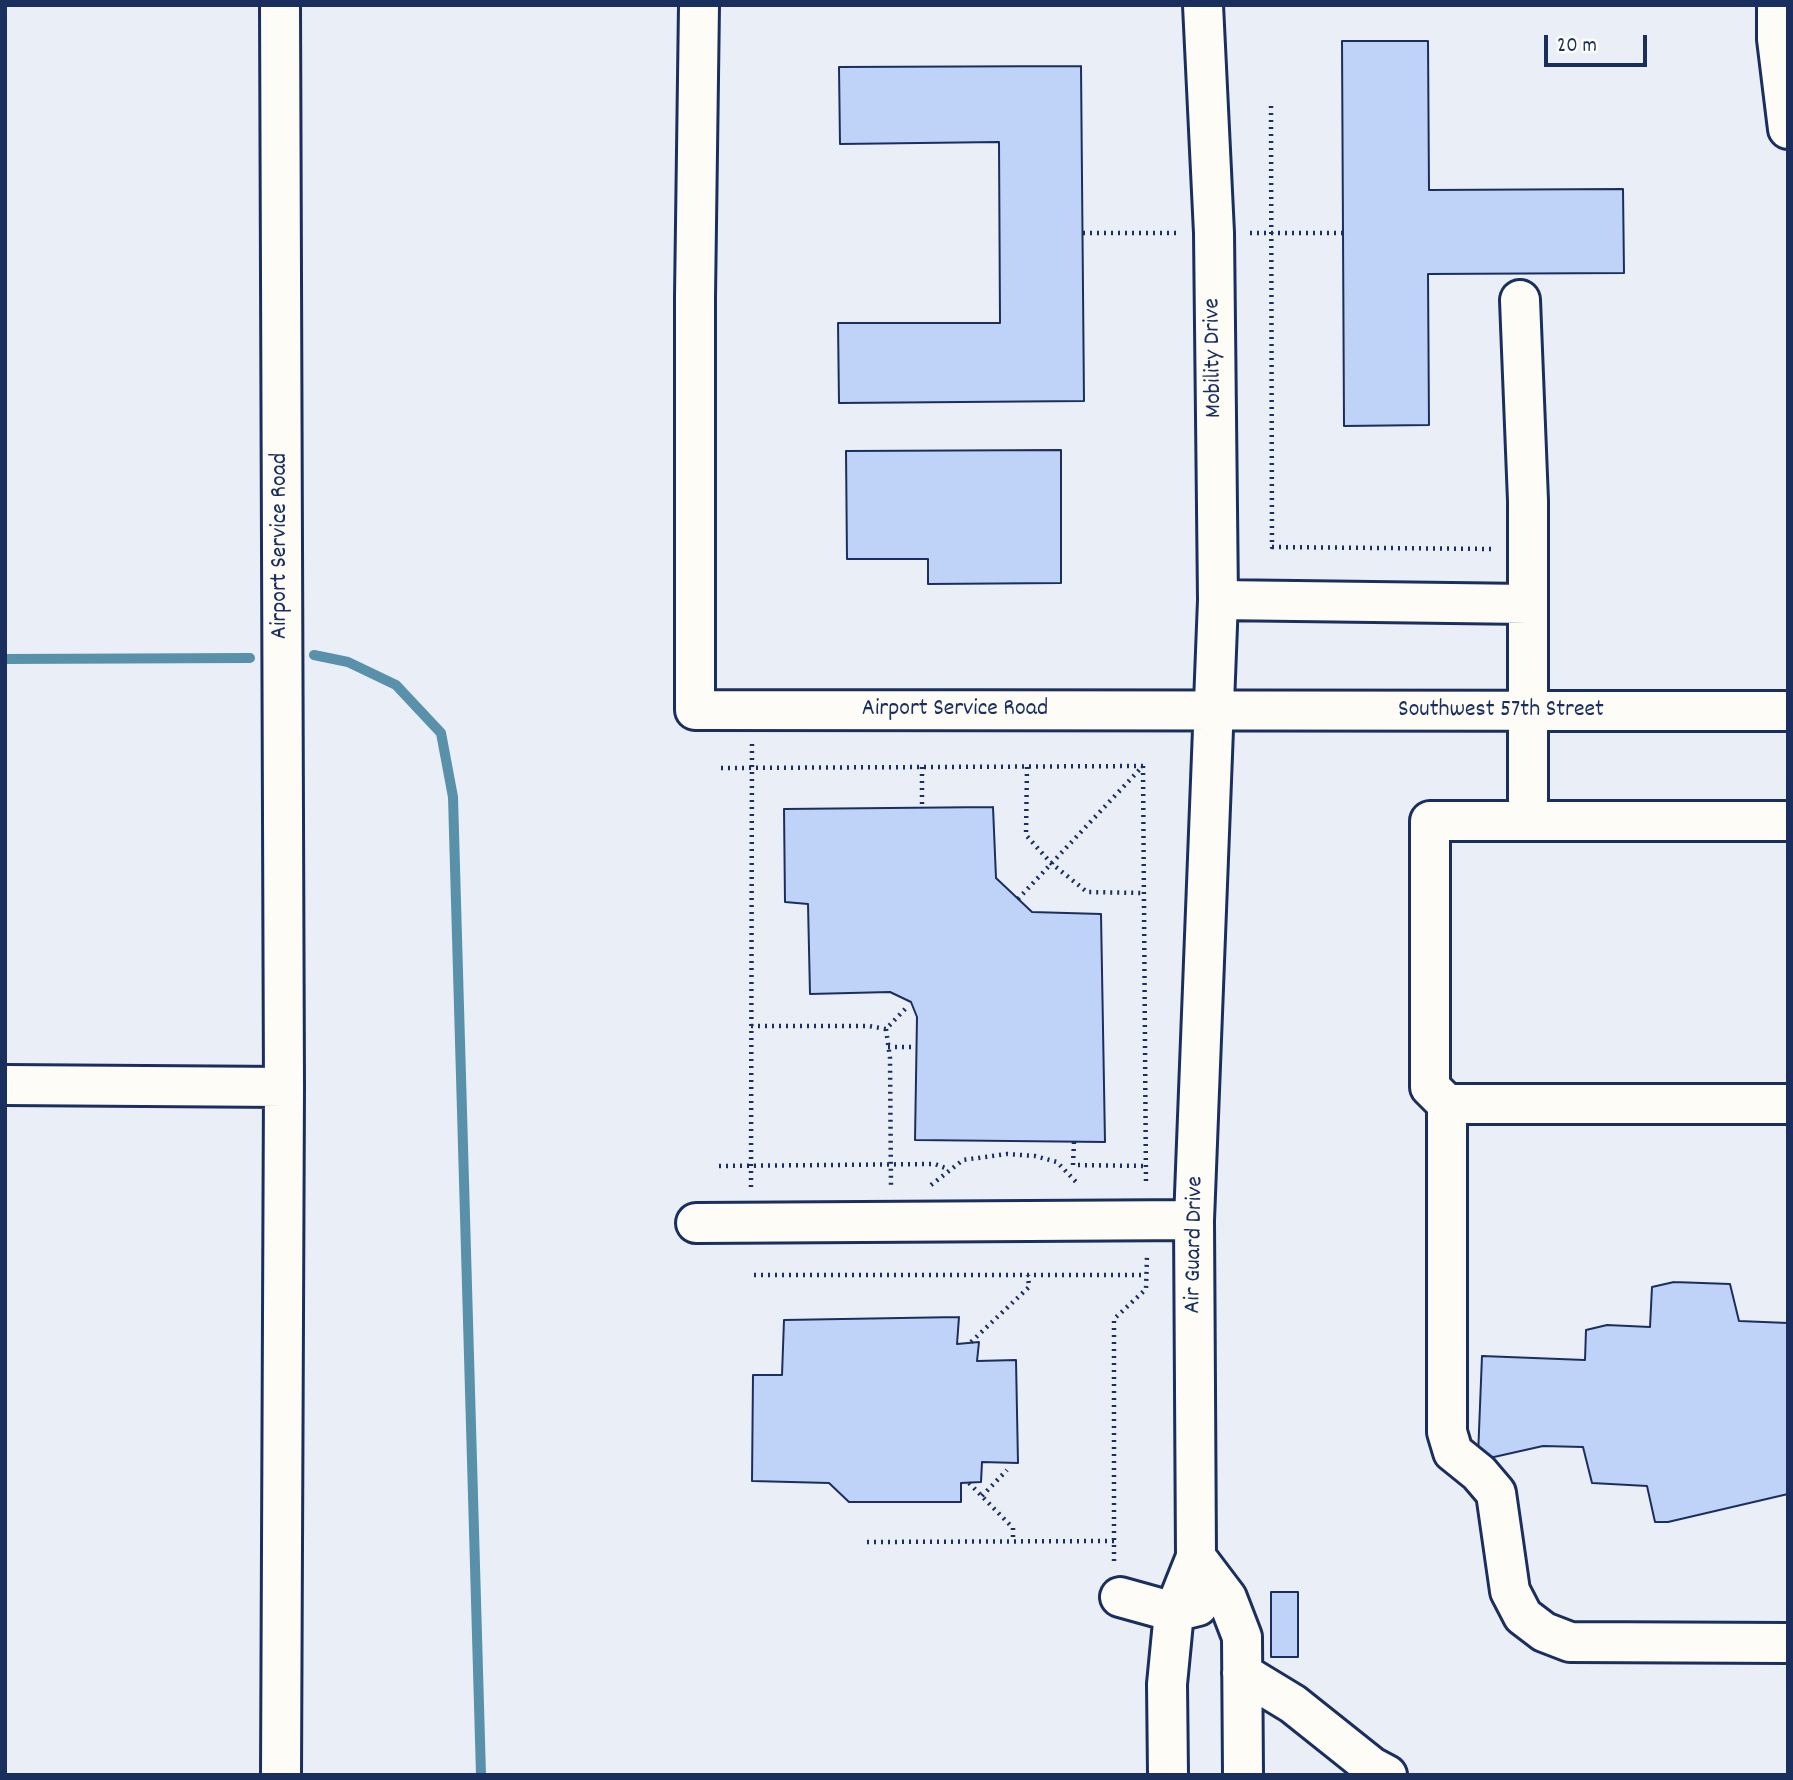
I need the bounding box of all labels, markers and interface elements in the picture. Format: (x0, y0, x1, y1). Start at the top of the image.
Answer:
scale bar (1548, 21, 1651, 65)
text: 20 m (1557, 32, 1597, 62)
street label: Mobility Drive (1200, 298, 1230, 418)
street label: Airport Service Road (268, 453, 296, 639)
street label: Airport Service Road (862, 697, 1048, 725)
street label: Southwest 57th Street (1398, 698, 1604, 726)
street label: Air Guard Drive (1180, 1176, 1212, 1314)

